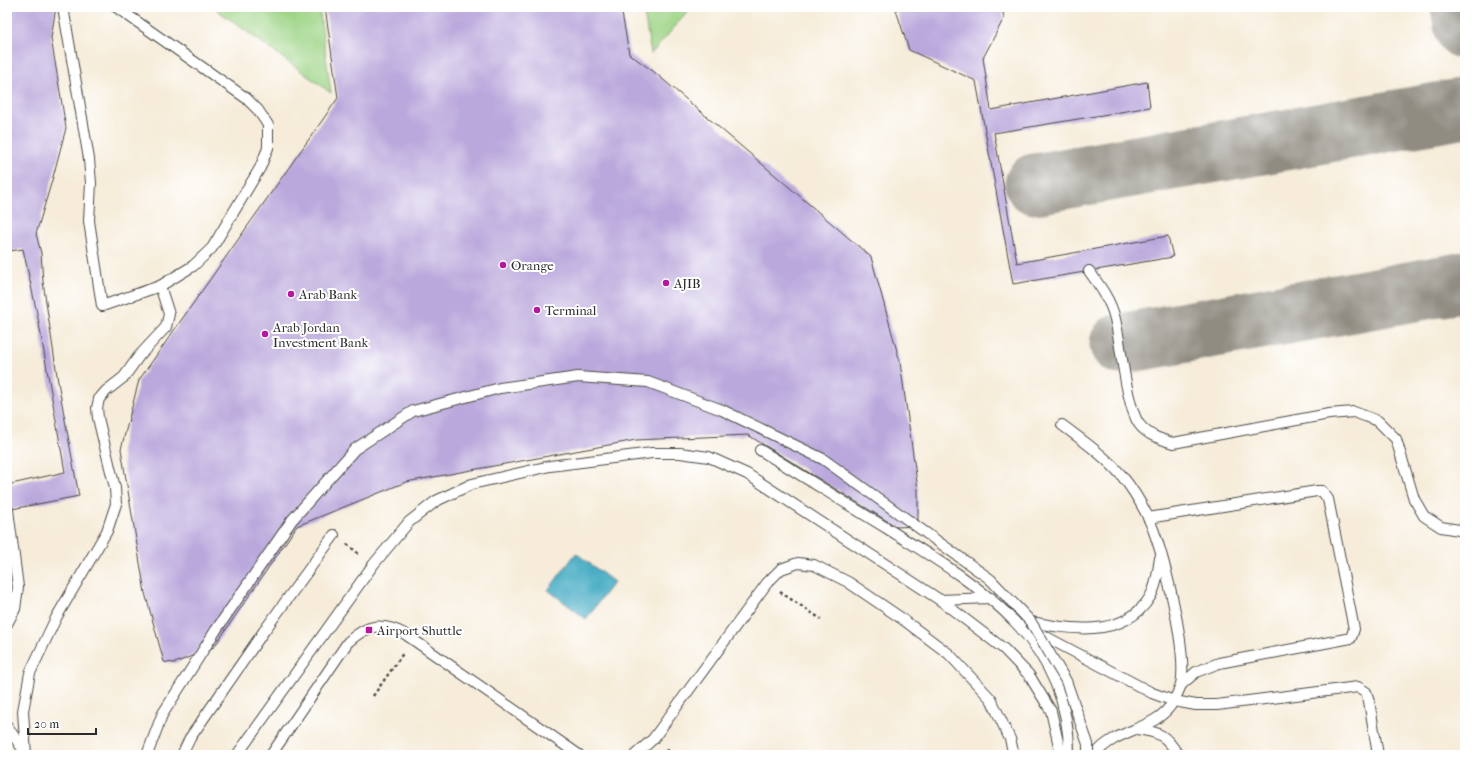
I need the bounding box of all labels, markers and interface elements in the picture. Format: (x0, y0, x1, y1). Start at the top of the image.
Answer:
place label: Orange (511, 258, 554, 273)
marker: Orange (498, 260, 508, 270)
place label: AJIB (673, 276, 701, 291)
marker: AJIB (661, 278, 671, 288)
place label: Arab Bank (298, 287, 358, 302)
marker: Arab Bank (286, 289, 296, 299)
place label: Terminal (545, 303, 597, 318)
marker: Terminal (532, 305, 542, 315)
place label: Arab Jordan Investment Bank (272, 320, 369, 350)
marker: Arab Jordan Investment Bank (260, 329, 270, 339)
place label: Airport Shuttle (376, 623, 463, 638)
marker: Airport Shuttle (364, 625, 374, 635)
scale bar (28, 710, 96, 736)
text: 20 m (34, 717, 59, 731)

